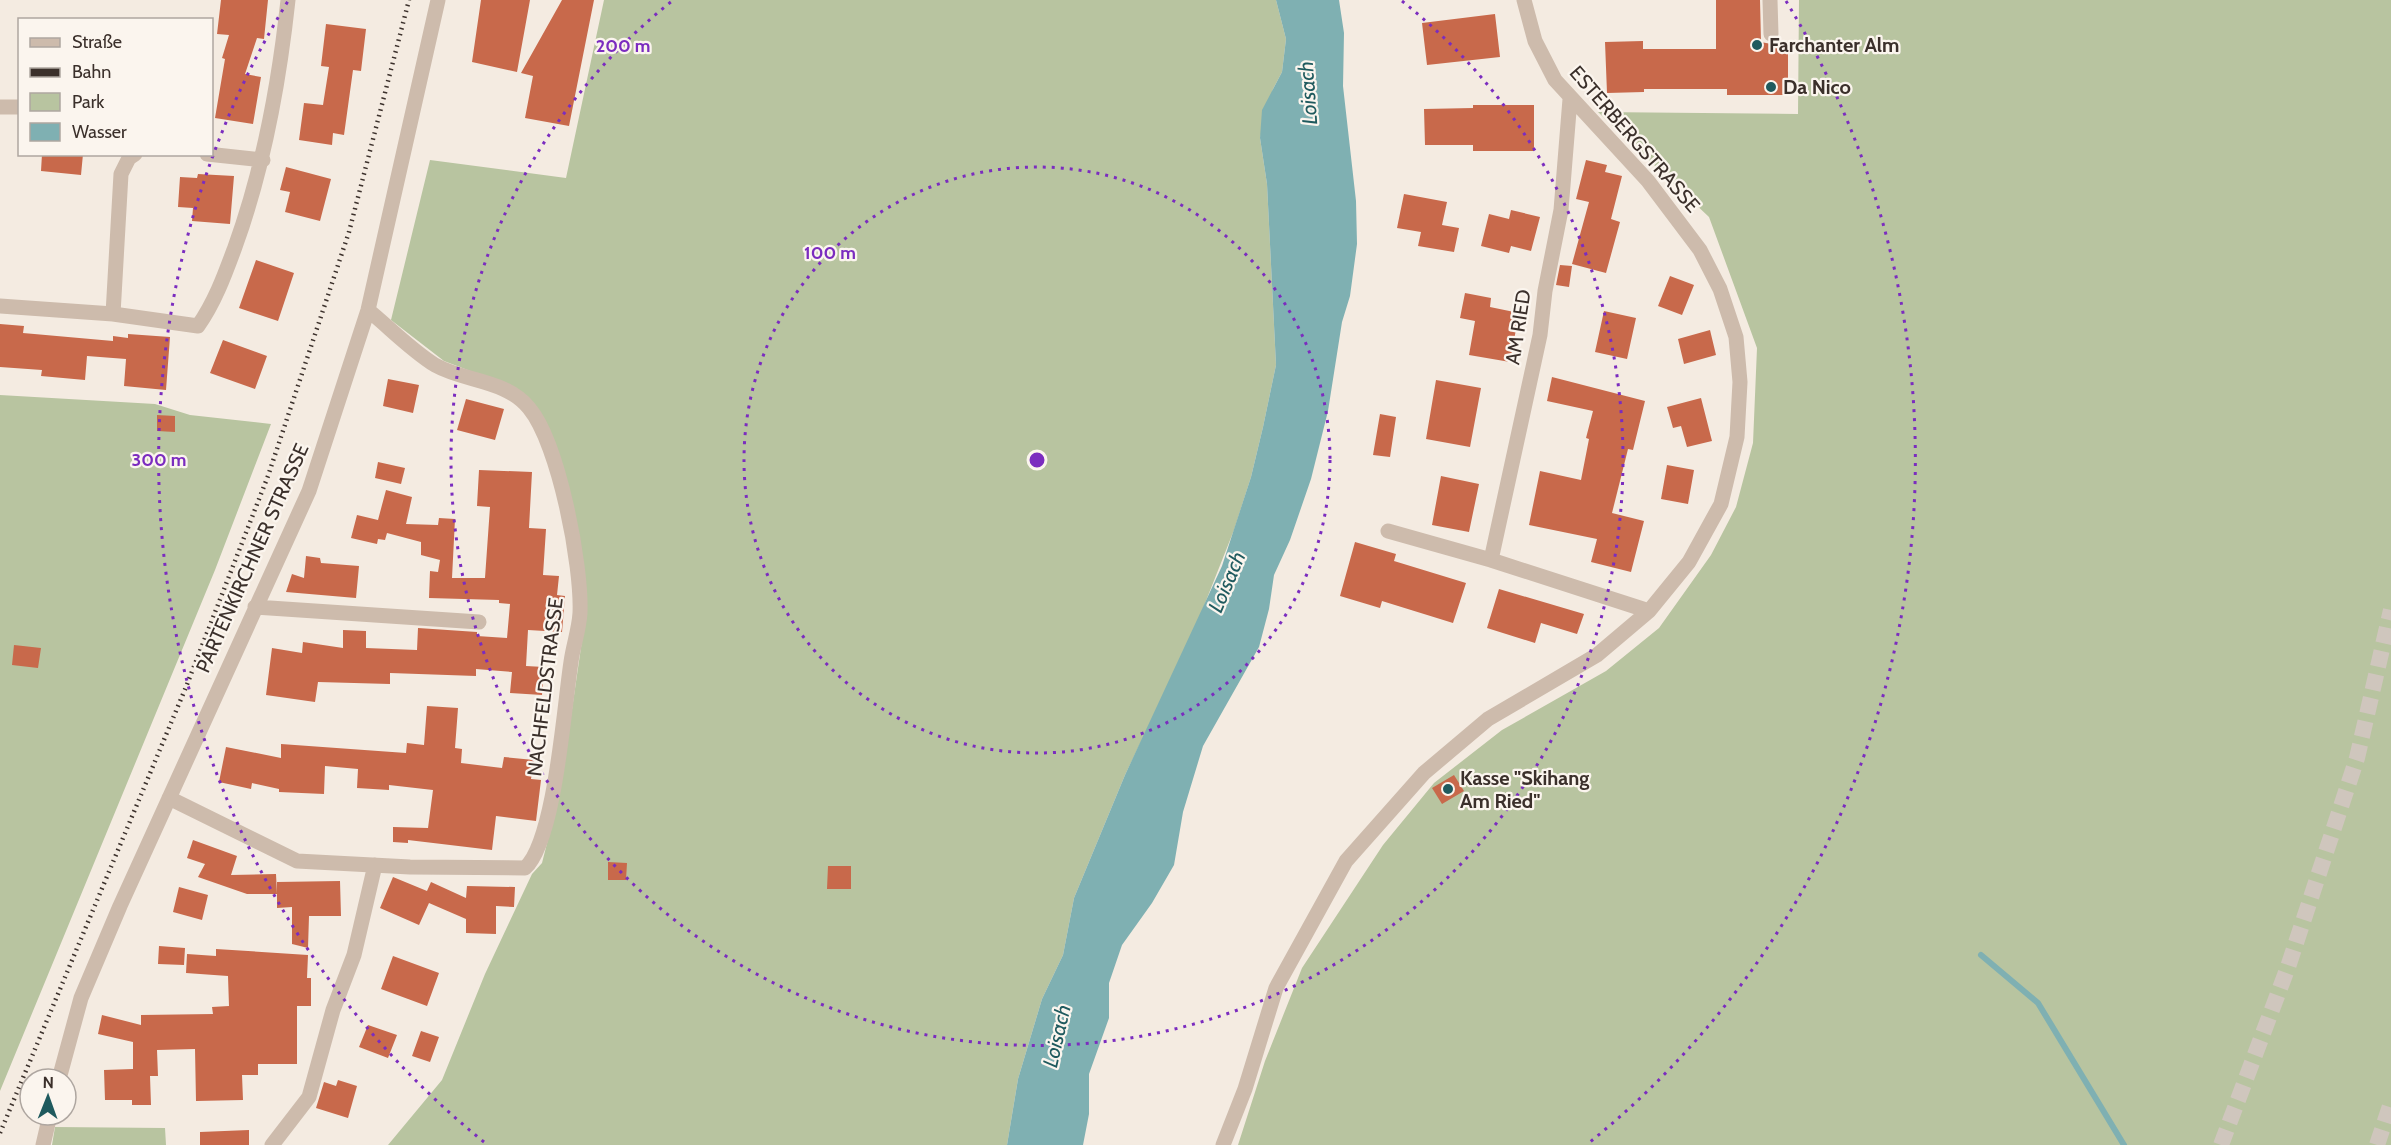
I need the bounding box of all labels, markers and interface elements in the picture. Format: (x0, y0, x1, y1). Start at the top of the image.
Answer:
legend (18, 18, 213, 156)
text: Straße (72, 31, 122, 53)
place label: Farchanter Alm (1769, 33, 1899, 57)
text: 200 m (596, 35, 650, 57)
marker: Farchanter Alm (1750, 38, 1764, 52)
water label: Loisach (1293, 60, 1322, 126)
text: Bahn (72, 61, 111, 83)
street label: ESTERBERGSTRASSE (1565, 61, 1705, 217)
place label: Da Nico (1783, 75, 1851, 99)
marker: Da Nico (1764, 80, 1778, 94)
text: Park (72, 91, 105, 113)
text: Wasser (72, 121, 127, 143)
text: 100 m (804, 242, 856, 264)
street label: AM RIED (1500, 288, 1536, 366)
street label: PARTENKIRCHNER STRASSE (191, 440, 313, 676)
text: 300 m (132, 449, 186, 471)
centre of rings (1027, 450, 1047, 470)
water label: Loisach (1203, 548, 1250, 616)
street label: NACHFELDSTRASSE (522, 596, 568, 778)
place label: Kasse "Skihang Am Ried" (1460, 766, 1589, 813)
marker: Kasse "Skihang Am Ried" (1441, 782, 1455, 796)
water label: Loisach (1037, 1002, 1076, 1070)
north arrow (18, 1067, 78, 1127)
text: N (42, 1073, 54, 1092)

